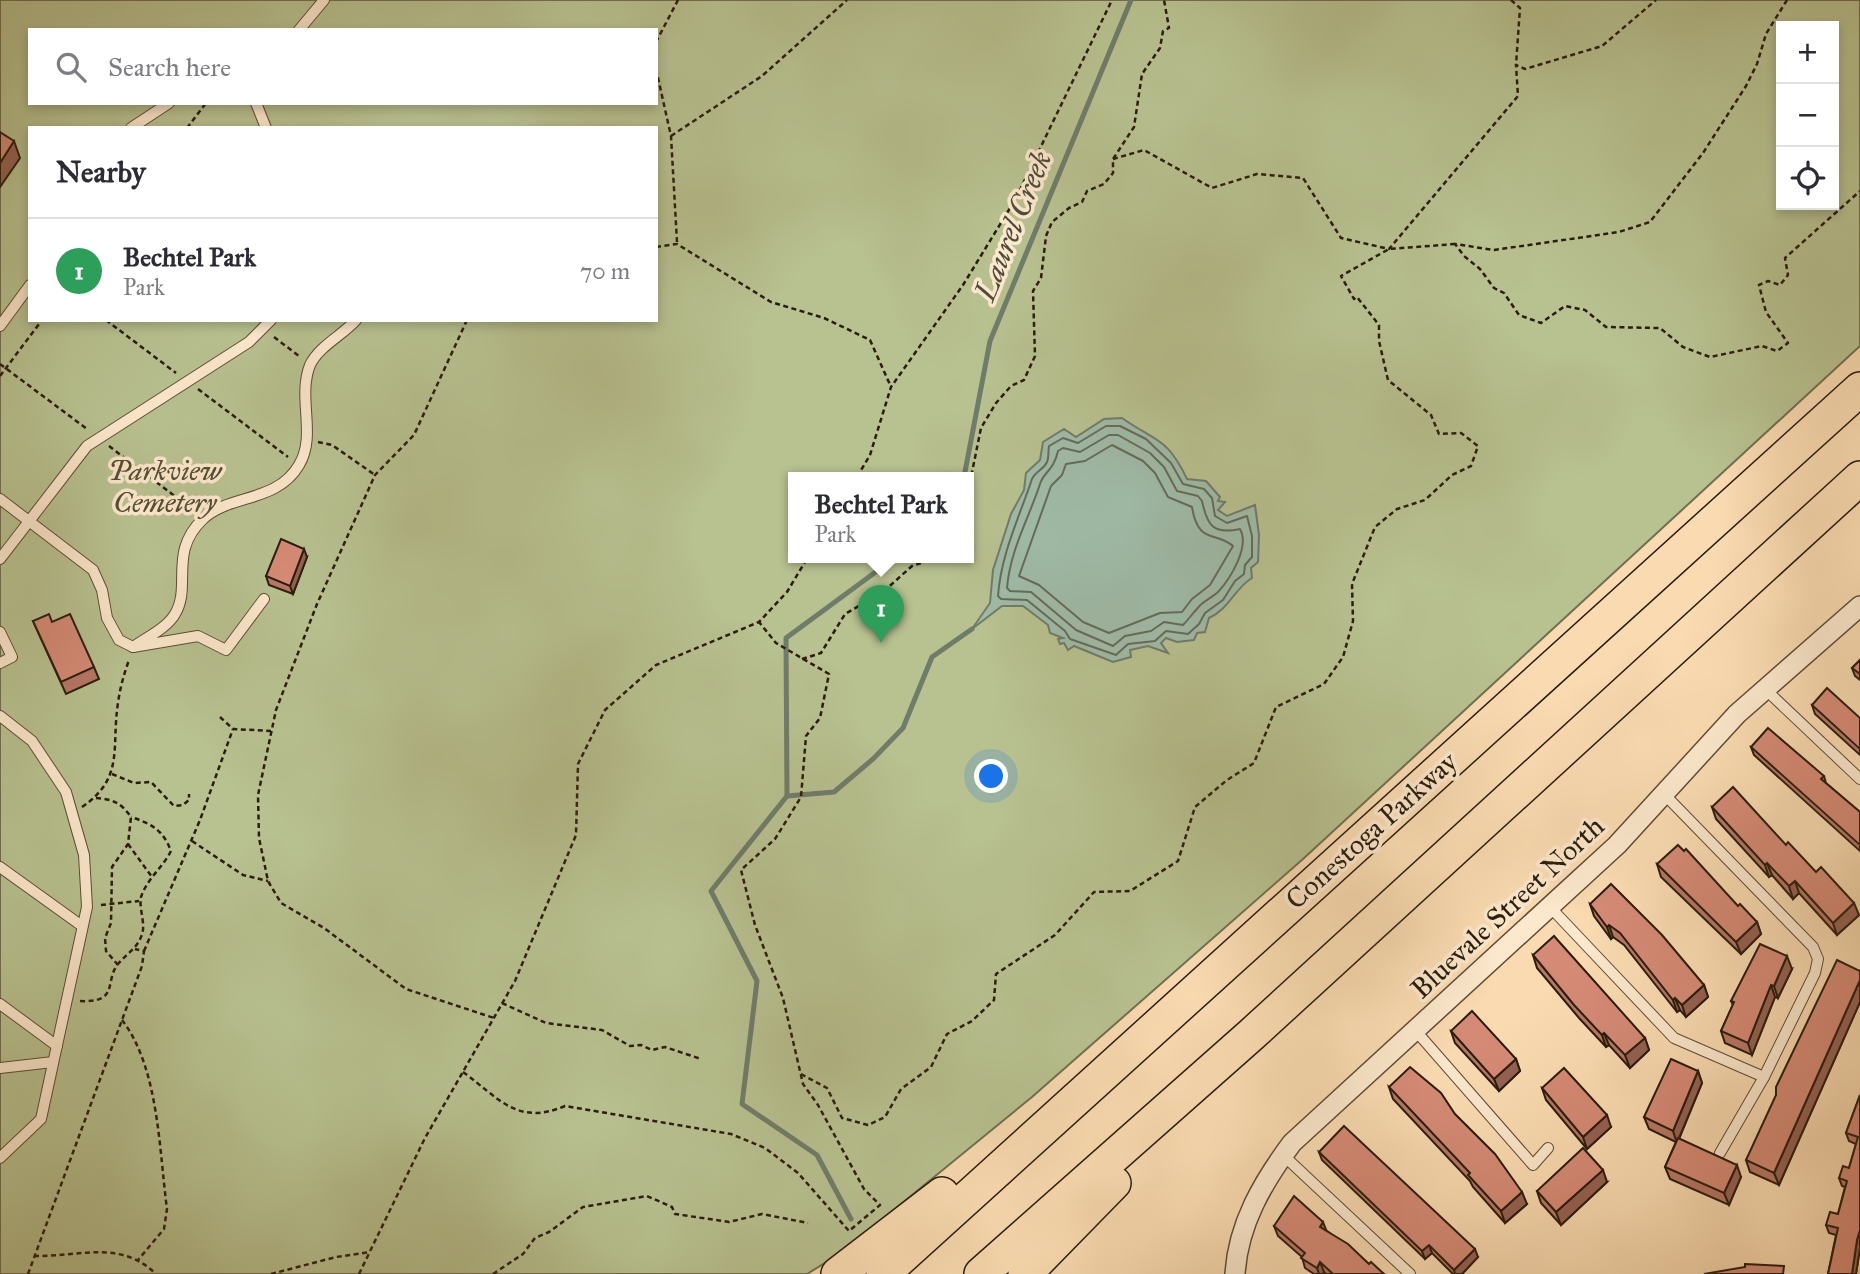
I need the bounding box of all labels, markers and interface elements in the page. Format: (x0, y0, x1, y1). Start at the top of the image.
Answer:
map controls (1776, 21, 1839, 210)
button: + (1776, 21, 1839, 84)
search box (28, 28, 658, 105)
icon: search (52, 48, 90, 86)
text: Search here (108, 51, 231, 83)
button: − (1776, 84, 1839, 147)
water label: Laurel Creek (966, 146, 1059, 308)
button: locate (1776, 147, 1839, 210)
text: Nearby (56, 154, 146, 190)
text: Bechtel Park (123, 241, 256, 273)
text: 1 (74, 257, 84, 285)
text: 70 m (580, 257, 630, 285)
text: Park (123, 273, 165, 301)
park label: Parkview Cemetery (108, 453, 223, 520)
popup (788, 472, 974, 563)
text: Bechtel Park (815, 488, 947, 520)
text: Park (815, 520, 856, 548)
pin: 1 (858, 585, 904, 643)
street label: Conestoga Parkway (1278, 743, 1465, 917)
your location (974, 759, 1008, 793)
street label: Bluevale Street North (1403, 808, 1612, 1006)

